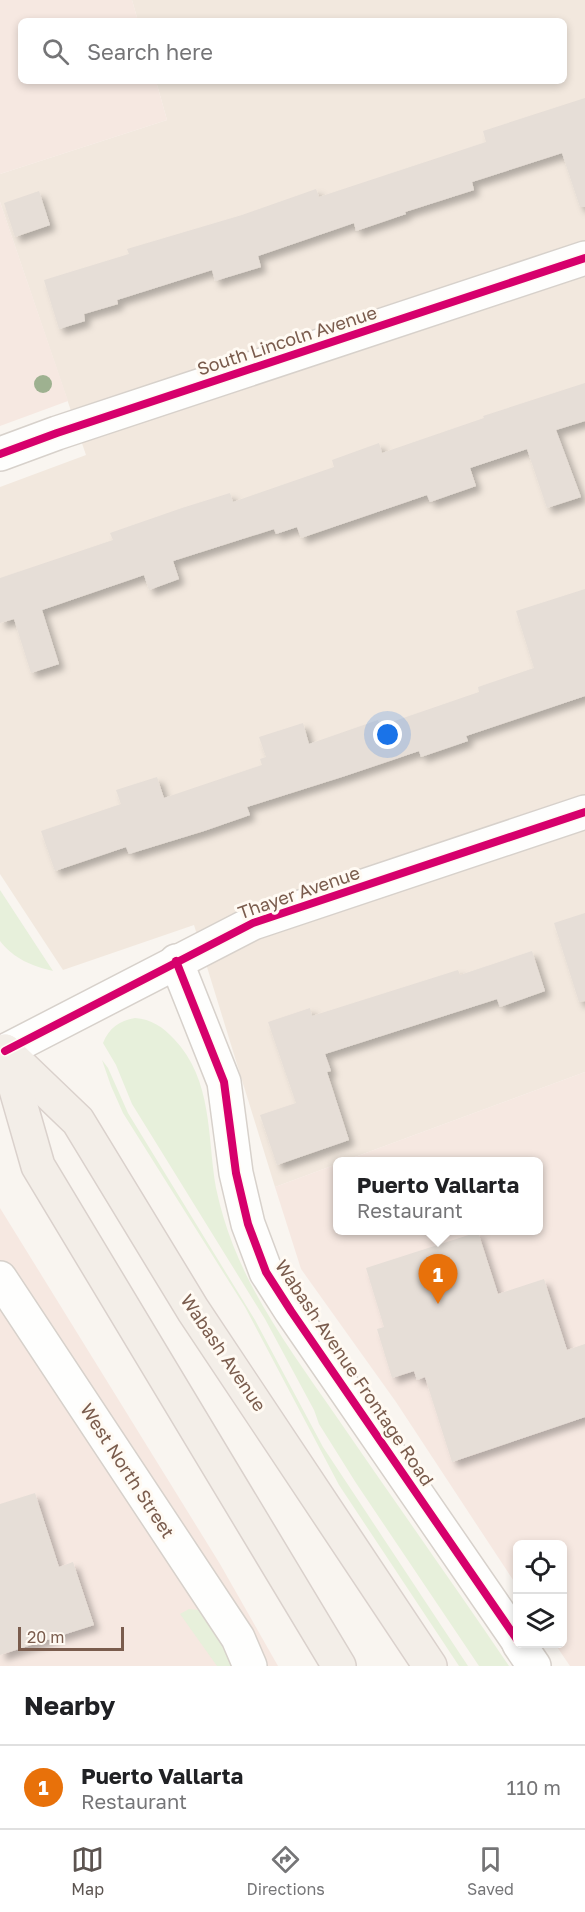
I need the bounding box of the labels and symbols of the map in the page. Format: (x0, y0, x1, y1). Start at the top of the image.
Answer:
street label: South Lincoln Avenue (194, 301, 379, 380)
your location (373, 720, 402, 749)
street label: Thayer Avenue (235, 861, 362, 923)
pin: 1 (418, 1254, 458, 1304)
street label: Wabash Avenue Frontage Road (271, 1255, 439, 1490)
street label: Wabash Avenue (177, 1290, 271, 1415)
street label: West North Street (76, 1399, 180, 1542)
scale bar (18, 1624, 124, 1652)

